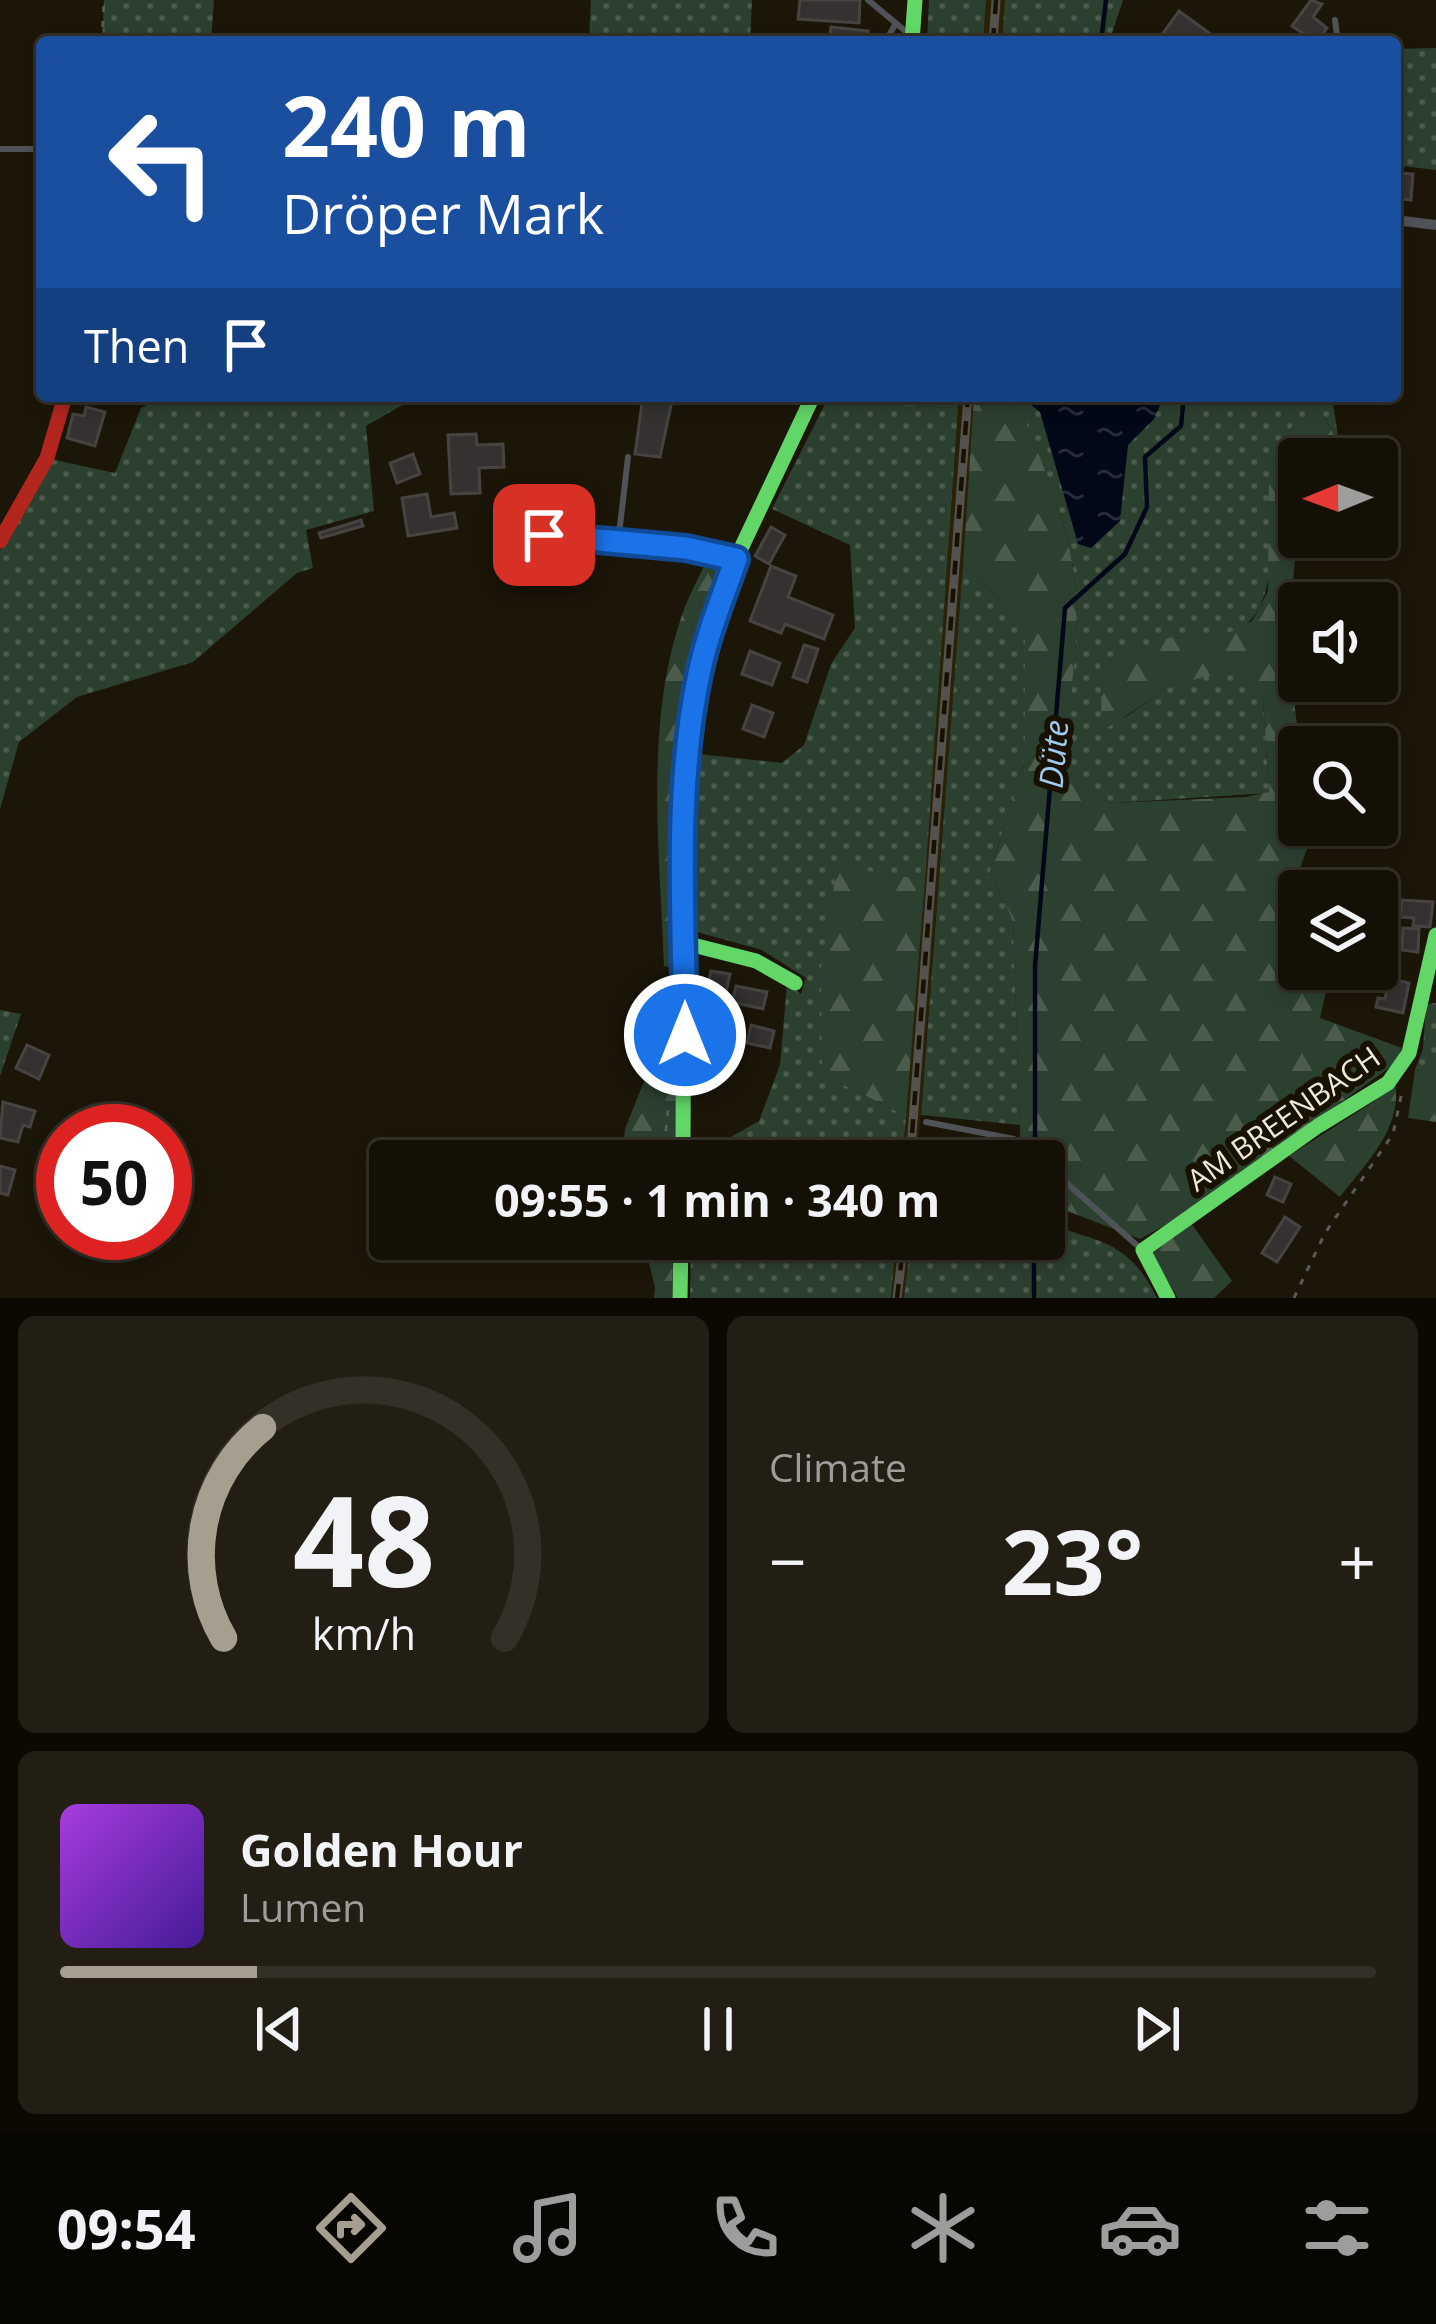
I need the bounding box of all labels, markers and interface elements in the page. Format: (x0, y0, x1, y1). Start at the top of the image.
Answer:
text: 240 m (282, 67, 530, 182)
icon: left (84, 84, 240, 240)
text: Dröper Mark (282, 176, 604, 250)
icon: arrive (213, 312, 279, 378)
text: Then (84, 315, 189, 376)
north arrow (1278, 438, 1398, 558)
map controls (1278, 438, 1398, 990)
pin (493, 484, 595, 586)
icon: arrive (511, 502, 577, 568)
button: sound (1278, 582, 1398, 702)
water label: Düte (1028, 718, 1078, 790)
button: search (1278, 726, 1398, 846)
button: layers (1278, 870, 1398, 990)
position arrow (622, 972, 748, 1098)
street label: AM BREENBACH (1178, 1036, 1388, 1200)
speed limit sign: 50 (36, 1104, 192, 1260)
text: 09:55 · 1 min · 340 m (494, 1169, 940, 1230)
text: Climate (769, 1440, 907, 1493)
text: 48 (292, 1454, 435, 1624)
text: 23° (1002, 1499, 1143, 1621)
text: − (769, 1515, 807, 1605)
text: + (1338, 1515, 1376, 1605)
text: km/h (311, 1603, 416, 1662)
text: Golden Hour (240, 1819, 523, 1880)
text: Lumen (240, 1880, 366, 1933)
icon: previous (246, 1996, 312, 2062)
icon: pause (685, 1996, 751, 2062)
icon: next (1124, 1996, 1190, 2062)
icon: directions (309, 2186, 393, 2270)
icon: music (506, 2186, 590, 2270)
icon: phone (703, 2186, 787, 2270)
icon: climate (901, 2186, 985, 2270)
icon: car (1098, 2186, 1182, 2270)
icon: filters (1295, 2186, 1379, 2270)
text: 09:54 (57, 2191, 196, 2265)

